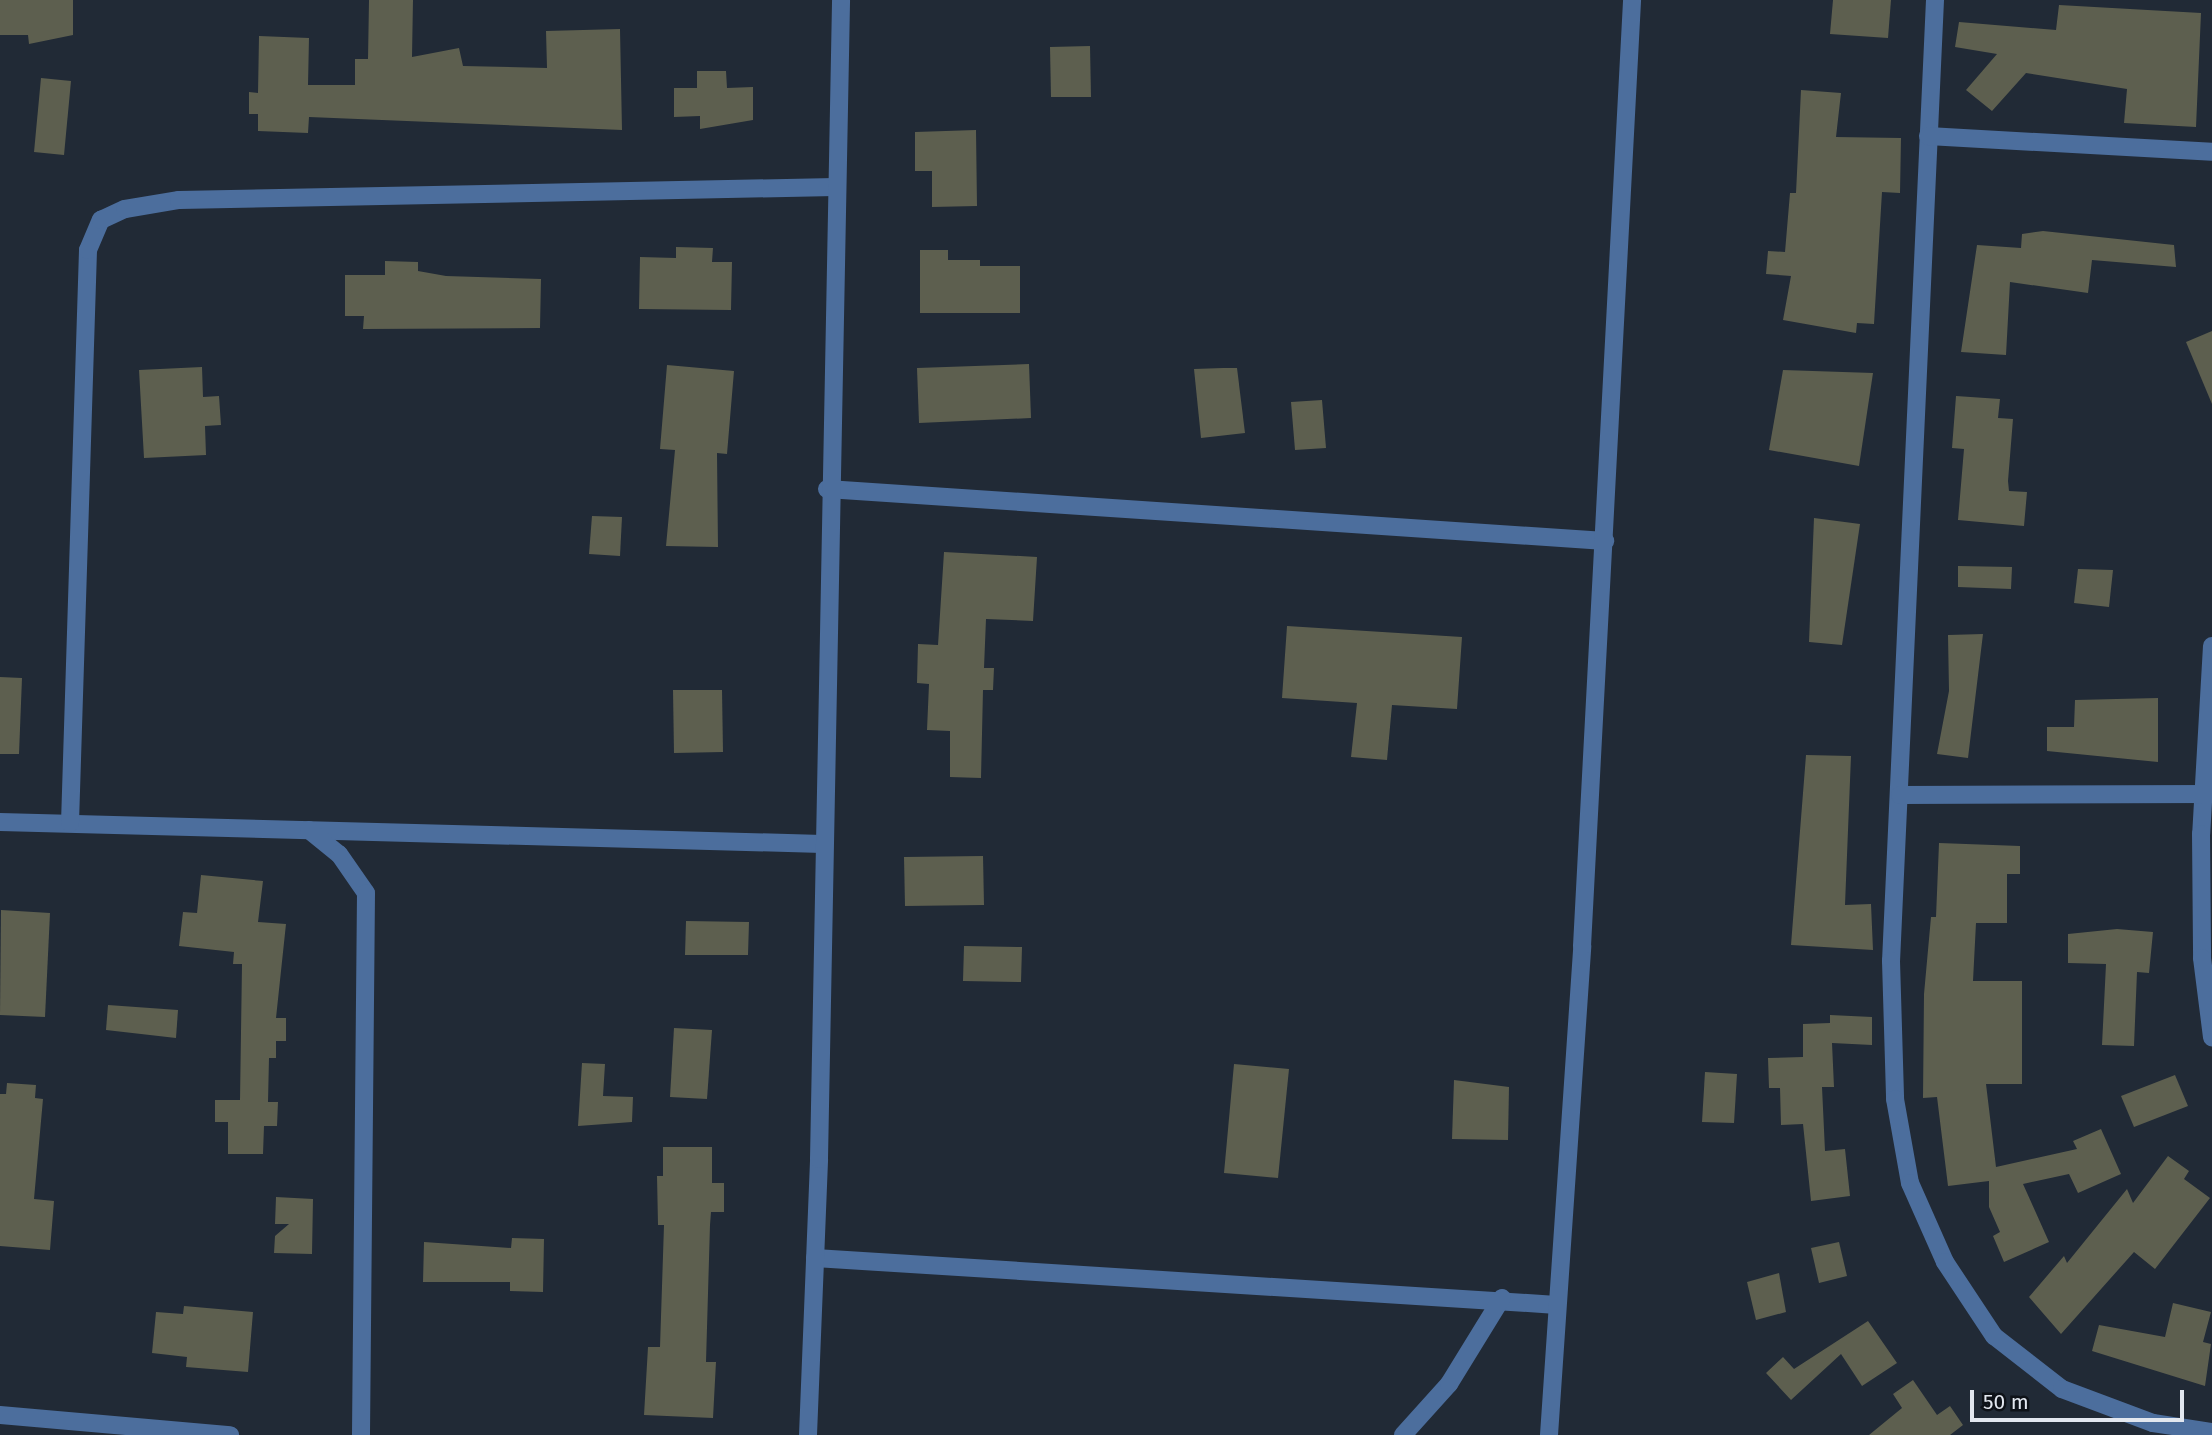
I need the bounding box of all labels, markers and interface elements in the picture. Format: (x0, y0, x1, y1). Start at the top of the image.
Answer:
scale bar (1974, 1376, 2188, 1420)
text: 50 m (1983, 1389, 2029, 1415)

